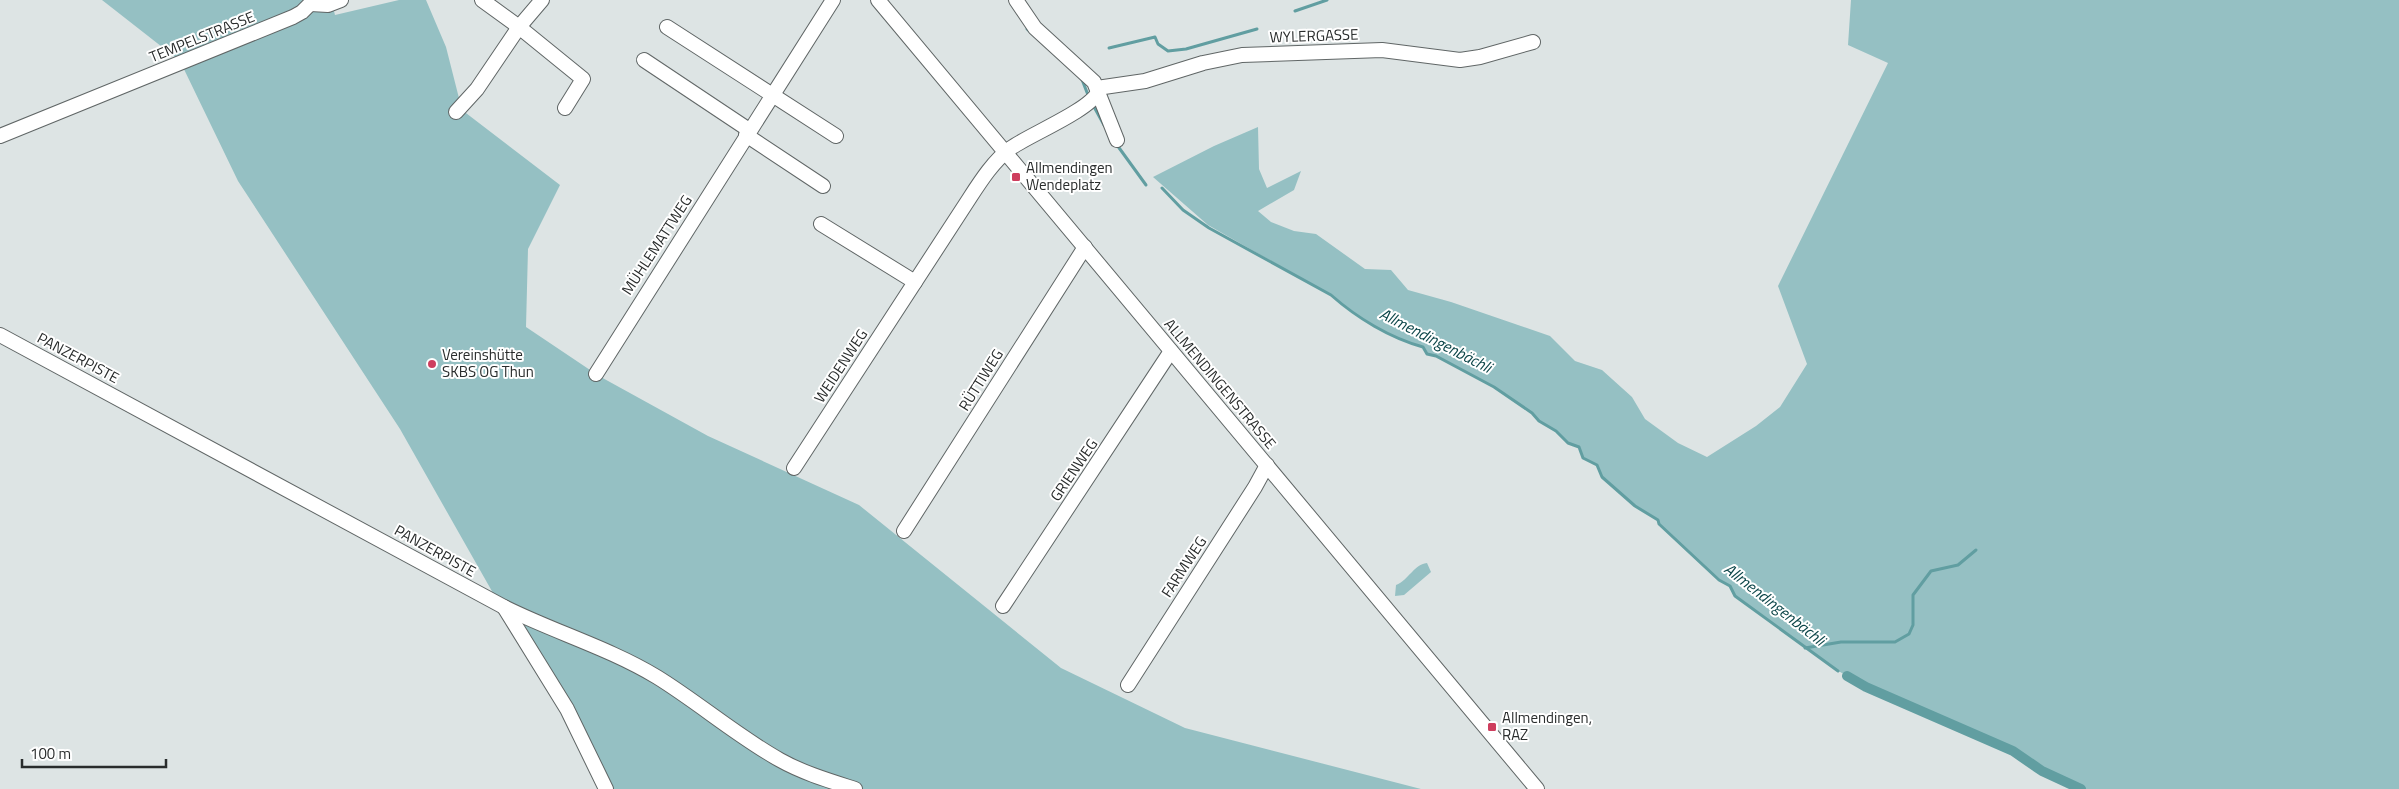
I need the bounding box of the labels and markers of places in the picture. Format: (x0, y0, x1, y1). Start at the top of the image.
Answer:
place label: Allmendingen Wendeplatz (1026, 156, 1113, 196)
marker: Allmendingen Wendeplatz (1010, 171, 1022, 183)
place label: Vereinshütte SKBS OG Thun (442, 343, 534, 383)
marker: Vereinshütte SKBS OG Thun (426, 358, 438, 370)
place label: Allmendingen, RAZ (1502, 706, 1592, 746)
marker: Allmendingen, RAZ (1486, 721, 1498, 733)

